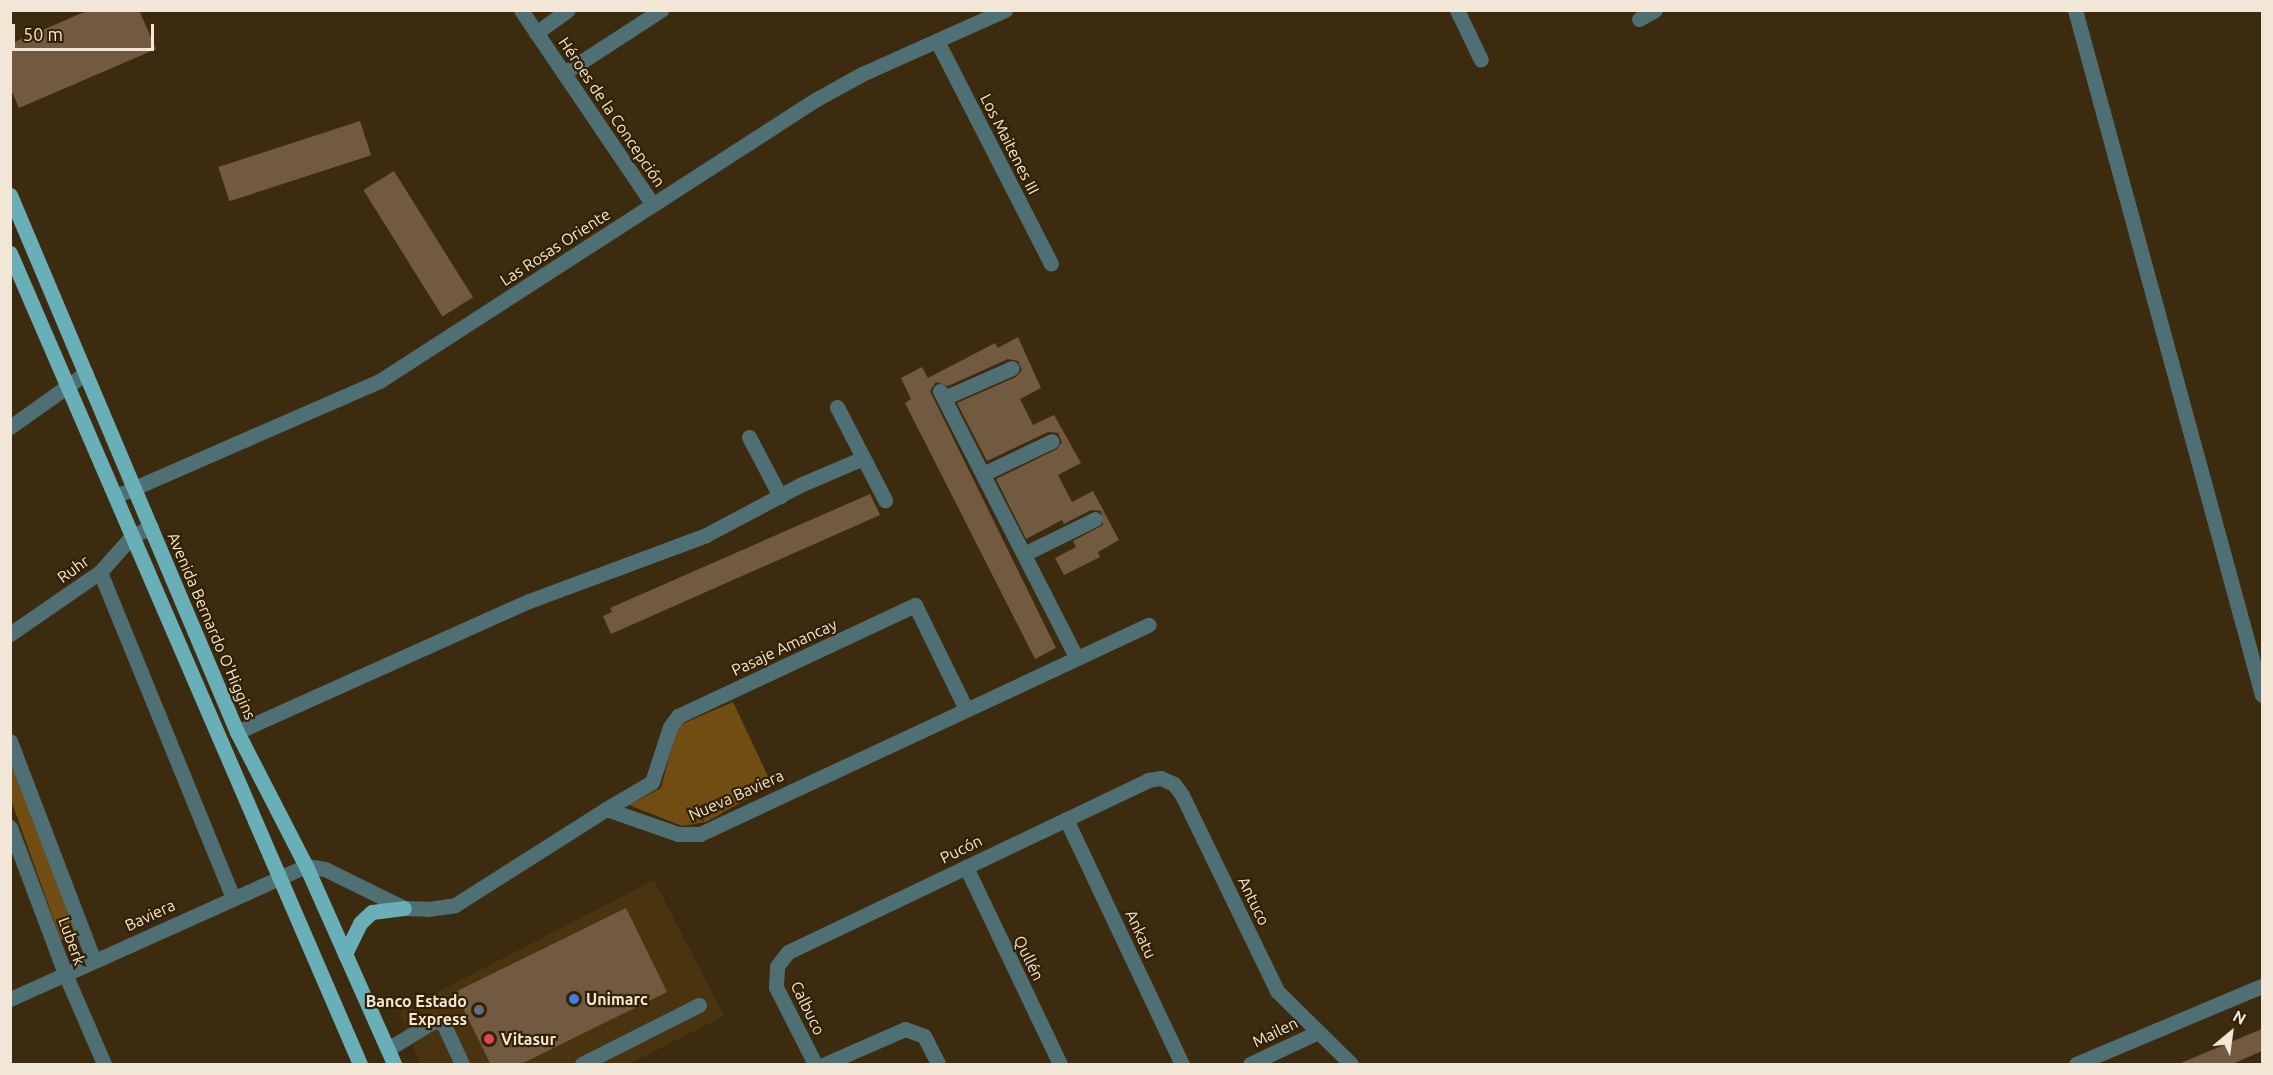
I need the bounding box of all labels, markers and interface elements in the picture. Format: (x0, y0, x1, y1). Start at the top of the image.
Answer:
scale bar (15, 12, 158, 50)
text: 50 m (23, 24, 63, 44)
street label: Héroes de la Concepción (555, 33, 669, 191)
street label: Los Maitenes III (976, 91, 1044, 197)
street label: Las Rosas Oriente (496, 204, 614, 290)
street label: Avenida Bernardo O'Higgins (164, 530, 260, 722)
street label: Ruhr (53, 551, 93, 587)
street label: Pasaje Amancay (728, 614, 840, 680)
street label: Nueva Baviera (685, 765, 787, 825)
street label: Pucón (937, 831, 985, 867)
street label: Antuco (1234, 874, 1274, 928)
street label: Baviera (122, 895, 178, 935)
street label: Ankatu (1121, 907, 1161, 961)
street label: Luberk (54, 914, 90, 968)
street label: Qullén (1010, 932, 1048, 984)
street label: Calbuco (787, 978, 829, 1038)
place label: Unimarc (586, 989, 648, 1009)
place label: Banco Estado Express (366, 991, 467, 1029)
marker: Unimarc (567, 992, 581, 1006)
marker: Banco Estado Express (472, 1003, 486, 1017)
north arrow (2201, 1003, 2261, 1063)
text: N (2230, 1006, 2249, 1028)
street label: Mailen (1249, 1013, 1301, 1051)
place label: Vitasur (501, 1029, 556, 1049)
marker: Vitasur (482, 1032, 496, 1046)

